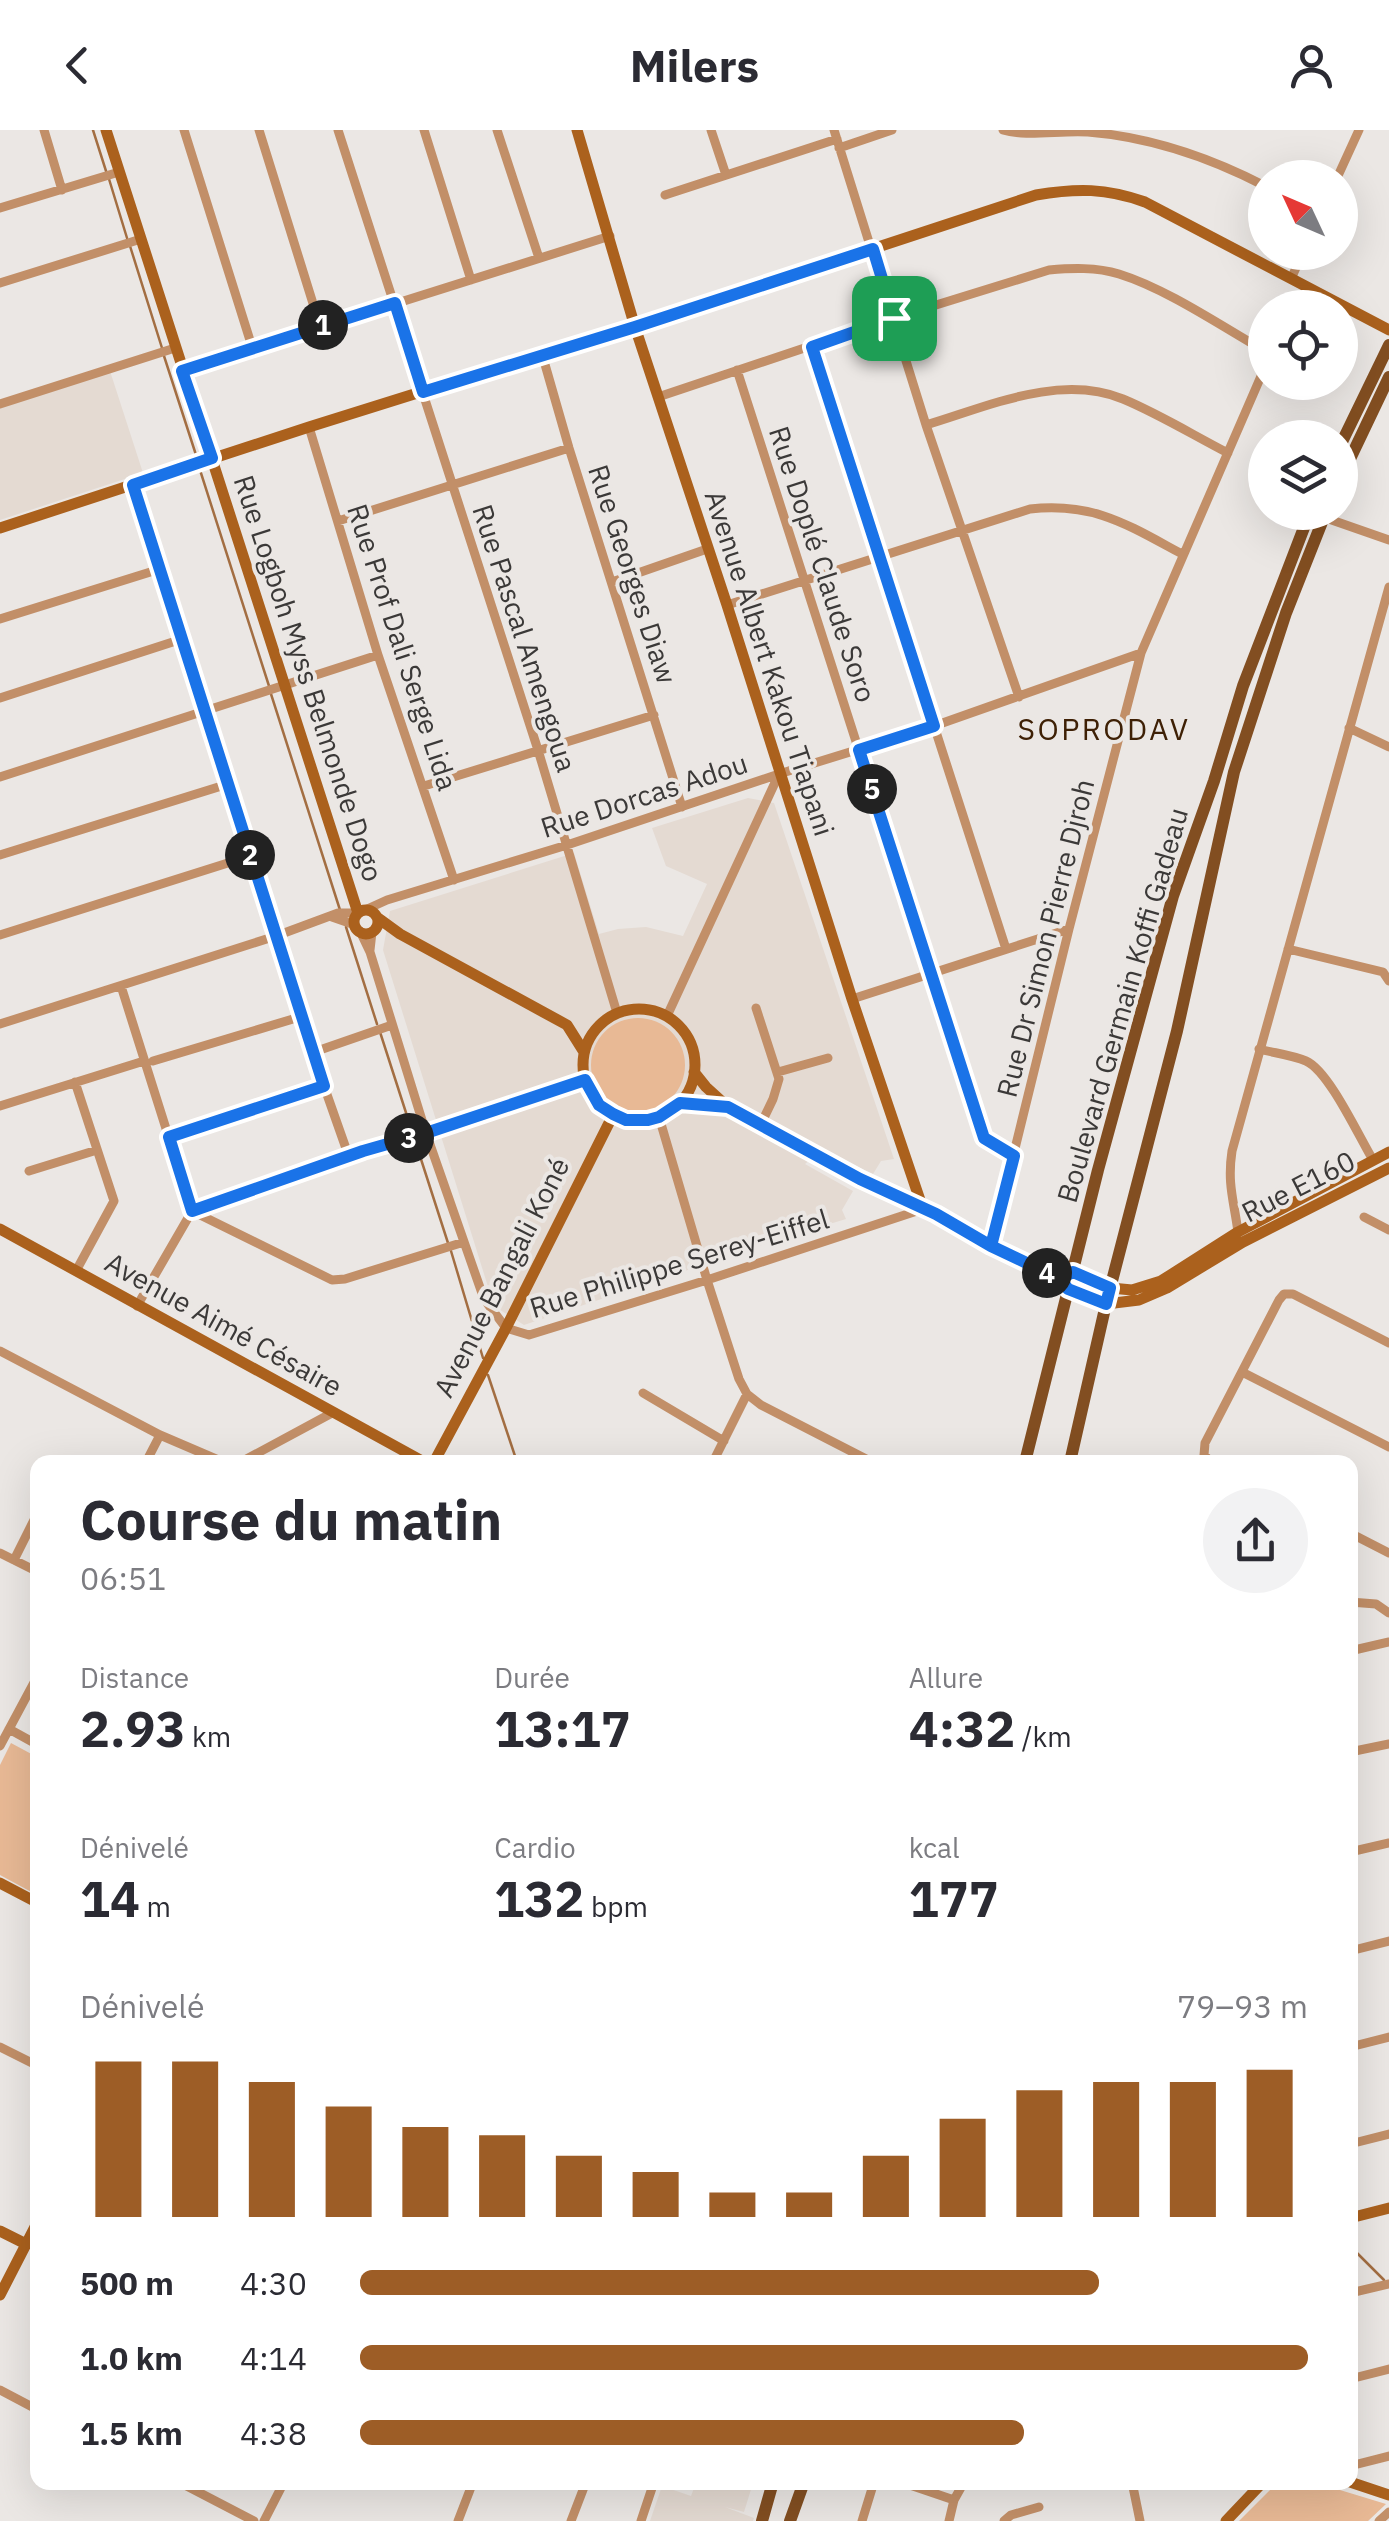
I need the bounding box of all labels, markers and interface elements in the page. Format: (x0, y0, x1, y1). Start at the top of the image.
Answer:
text: Milers (630, 36, 759, 94)
icon: back (50, 38, 105, 93)
icon: person (1284, 38, 1339, 93)
north arrow (1248, 160, 1358, 270)
map controls (1248, 160, 1358, 530)
pin (852, 276, 937, 361)
button: locate (1248, 290, 1358, 400)
icon: arrive (867, 291, 922, 346)
pin: 1 (298, 300, 348, 350)
text: 1 (315, 306, 331, 343)
button: layers (1248, 420, 1358, 530)
street label: Rue Doplé Claude Soro (761, 421, 885, 707)
street label: Rue Georges Diaw (580, 460, 686, 688)
street label: Rue Logboh Myss Belmonde Dogo (226, 470, 392, 886)
street label: Avenue Albert Kakou Tiapani (697, 486, 843, 840)
street label: Rue Prof Dali Serge Lida (339, 499, 467, 795)
street label: Rue Pascal Amengoua (464, 500, 586, 777)
district label: SOPRODAV (1017, 709, 1191, 748)
street label: Rue Dorcas Adou (536, 744, 752, 846)
pin: 5 (847, 764, 897, 814)
text: 5 (864, 770, 880, 807)
street label: Rue Dr Simon Pierre Djroh (988, 775, 1102, 1101)
street label: Boulevard Germain Koffi Gadeau (1048, 803, 1196, 1207)
pin: 2 (225, 830, 275, 880)
text: 2 (242, 836, 258, 873)
pin: 3 (384, 1113, 434, 1163)
text: 3 (401, 1119, 417, 1156)
street label: Rue E160 (1235, 1142, 1361, 1230)
street label: Avenue Bangali Koné (425, 1151, 577, 1403)
street label: Rue Philippe Serey-Eiffel (525, 1200, 833, 1326)
street label: Avenue Aimé Césaire (99, 1243, 349, 1405)
pin: 4 (1022, 1248, 1072, 1298)
text: 4 (1039, 1254, 1055, 1291)
text: Course du matin (80, 1484, 502, 1555)
button: share (1203, 1488, 1308, 1593)
text: 06:51 (80, 1557, 166, 1599)
text: Distance (80, 1659, 189, 1696)
text: Durée (494, 1659, 570, 1696)
text: Allure (909, 1659, 983, 1696)
text: 2.93 (80, 1696, 186, 1761)
text: 13:17 (494, 1696, 631, 1761)
text: 4:32 (909, 1696, 1015, 1761)
text: km (186, 1718, 231, 1755)
text: /km (1015, 1718, 1072, 1755)
text: Dénivelé (80, 1829, 189, 1866)
text: Cardio (494, 1829, 576, 1866)
text: kcal (909, 1829, 960, 1866)
text: 14 (80, 1866, 140, 1931)
text: 132 (494, 1866, 584, 1931)
text: 177 (909, 1866, 999, 1931)
text: m (140, 1888, 171, 1925)
text: bpm (584, 1888, 648, 1925)
text: Dénivelé (80, 1985, 205, 2027)
text: 79–93 m (1177, 1985, 1308, 2027)
text: 500 m (80, 2262, 174, 2304)
text: 4:30 (240, 2262, 307, 2304)
text: 1.0 km (80, 2337, 183, 2379)
text: 4:14 (240, 2337, 307, 2379)
text: 1.5 km (80, 2412, 183, 2454)
text: 4:38 (240, 2412, 307, 2454)

